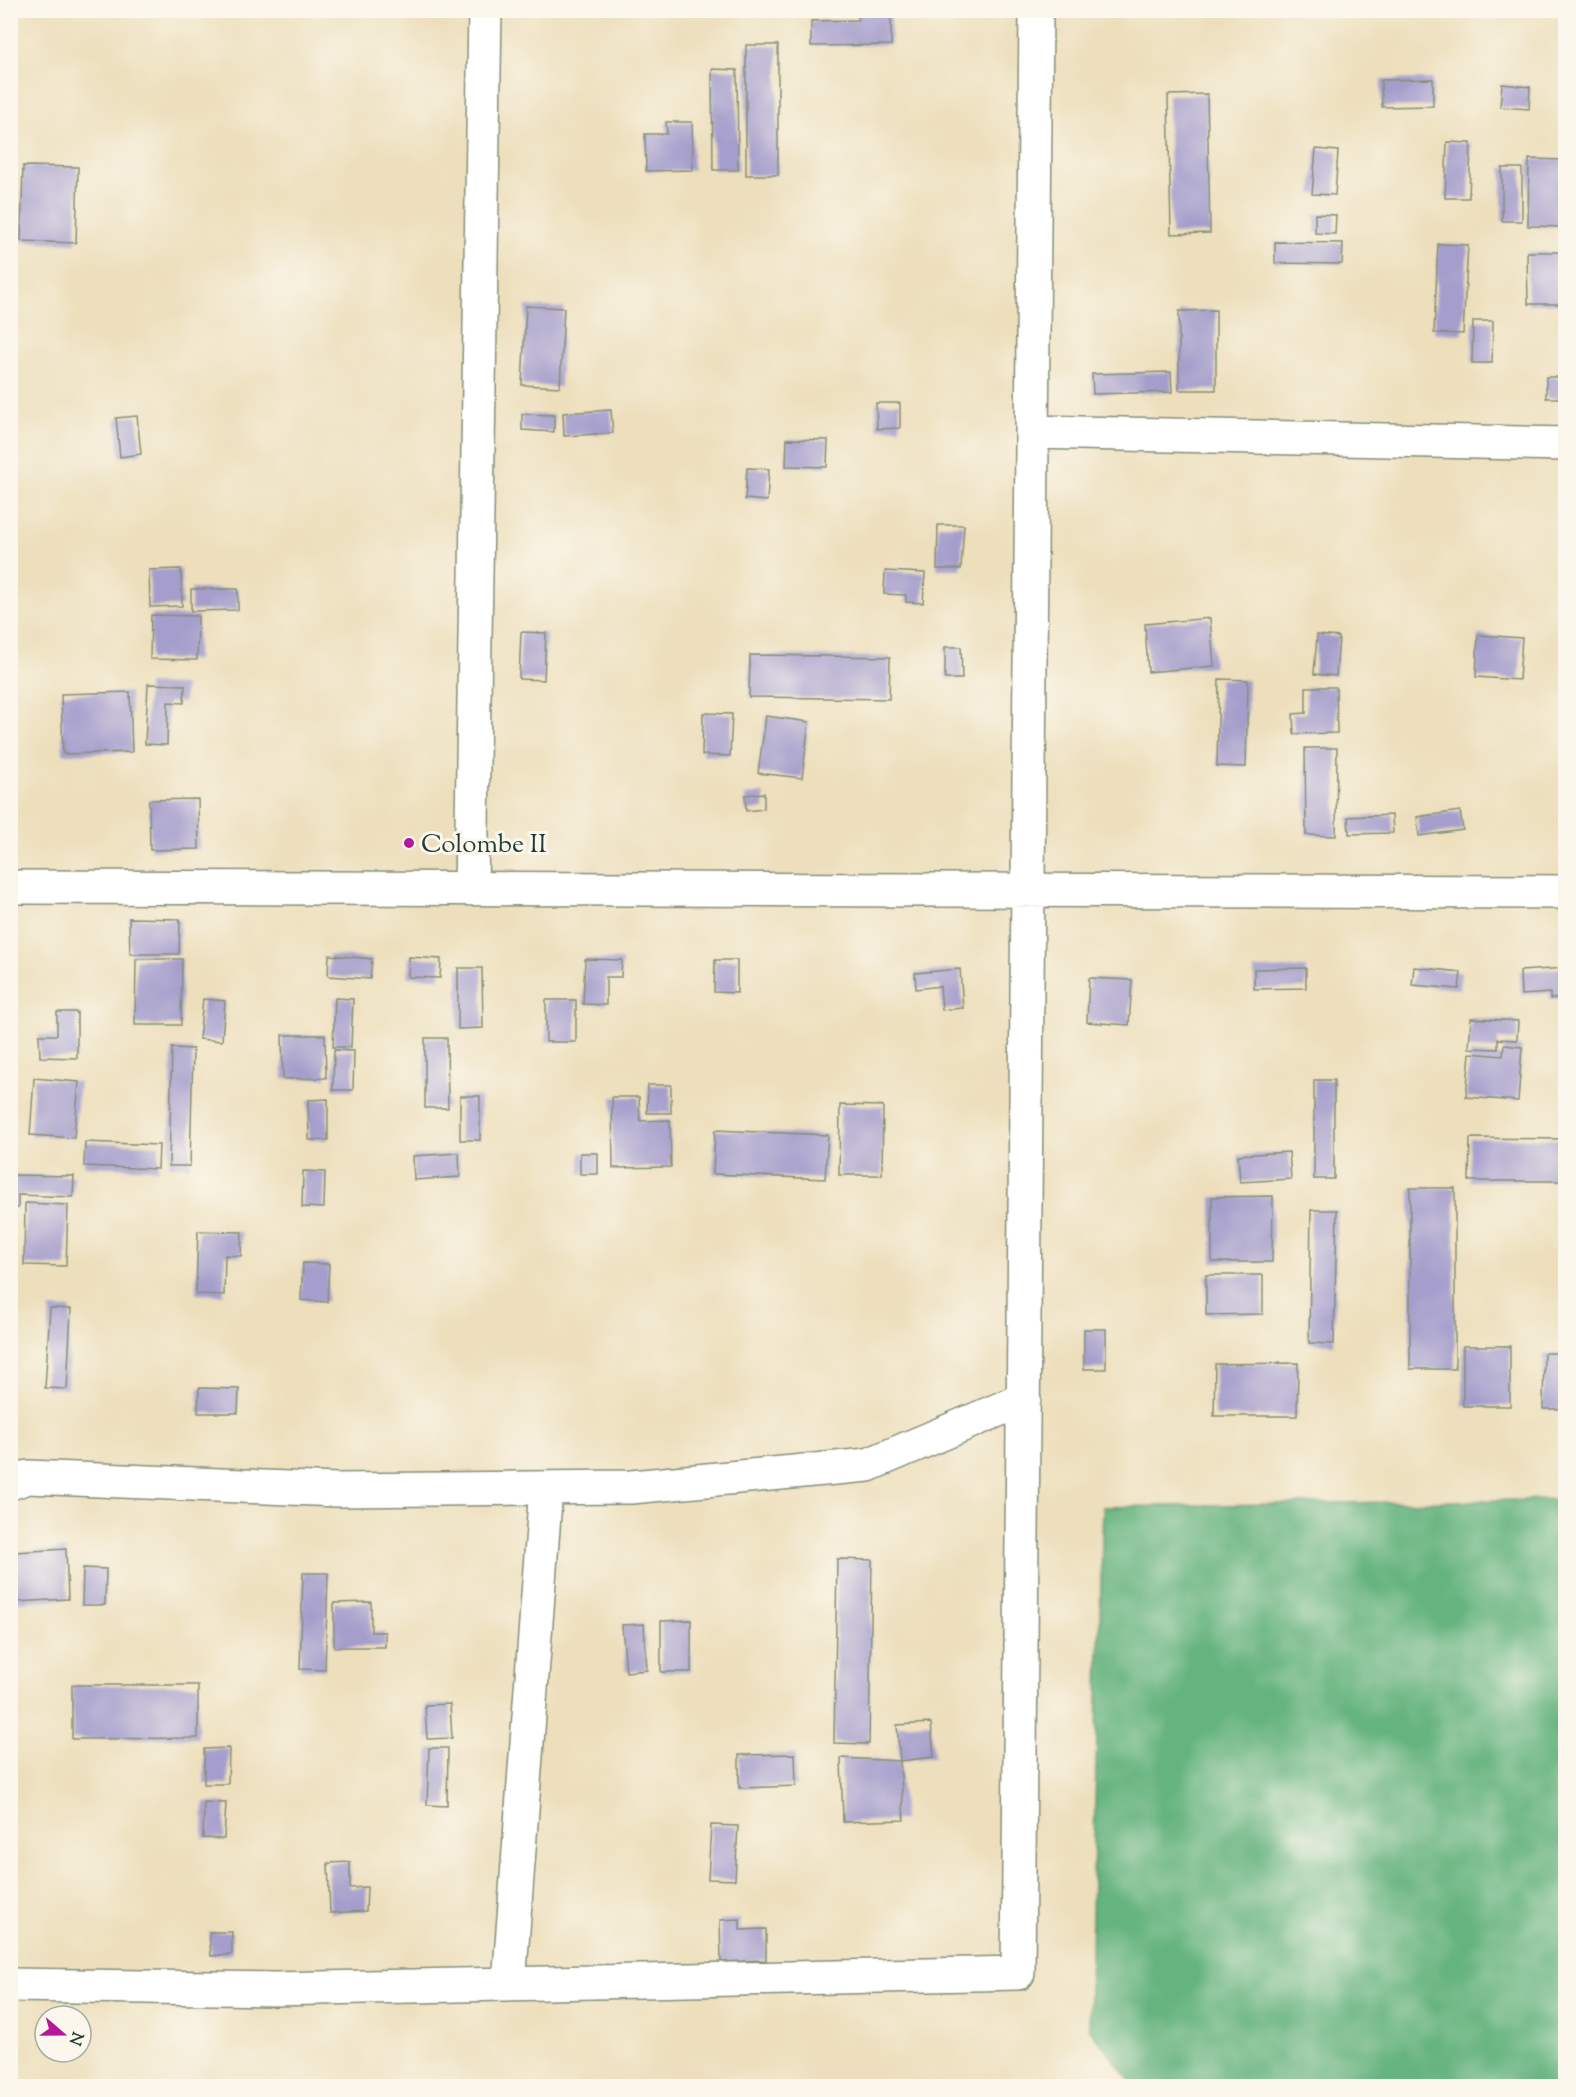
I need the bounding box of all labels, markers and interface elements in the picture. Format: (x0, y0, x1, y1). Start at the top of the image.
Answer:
place label: Colombe II (421, 827, 547, 864)
marker: Colombe II (402, 836, 416, 850)
north arrow (33, 2004, 93, 2064)
text: N (62, 2028, 88, 2048)

